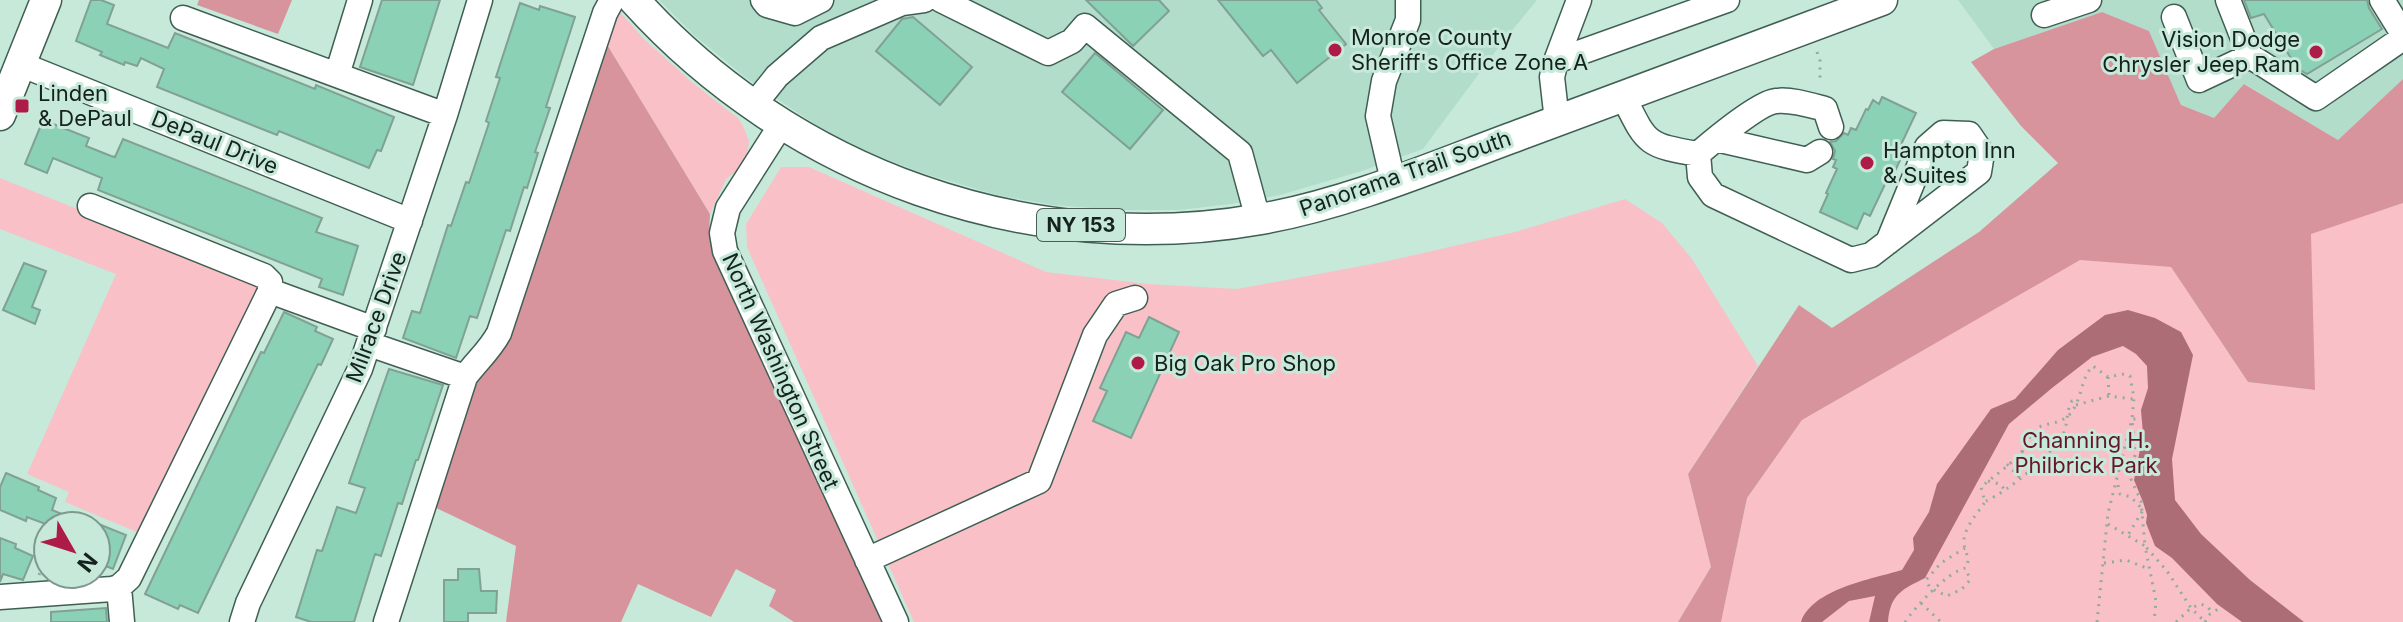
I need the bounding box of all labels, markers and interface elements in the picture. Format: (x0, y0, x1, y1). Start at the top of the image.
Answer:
place label: Monroe County Sheriff's Office Zone A (1351, 24, 1588, 75)
place label: Vision Dodge Chrysler Jeep Ram (2102, 26, 2300, 77)
marker: Monroe County Sheriff's Office Zone A (1326, 41, 1344, 59)
marker: Vision Dodge Chrysler Jeep Ram (2307, 43, 2325, 61)
place label: Linden & DePaul (38, 80, 132, 131)
marker: Linden & DePaul (13, 97, 31, 115)
street label: DePaul Drive (148, 105, 282, 179)
street label: Panorama Trail South (1296, 125, 1514, 221)
place label: Hampton Inn & Suites (1883, 137, 2016, 188)
marker: Hampton Inn & Suites (1858, 154, 1876, 172)
road number: NY 153 (1037, 209, 1125, 241)
street label: Milrace Drive (340, 248, 412, 386)
street label: North Washington Street (717, 249, 845, 493)
place label: Big Oak Pro Shop (1154, 350, 1336, 376)
marker: Big Oak Pro Shop (1129, 354, 1147, 372)
park label: Channing H. Philbrick Park (2014, 427, 2158, 478)
north arrow (32, 510, 112, 590)
text: N (72, 548, 103, 577)

